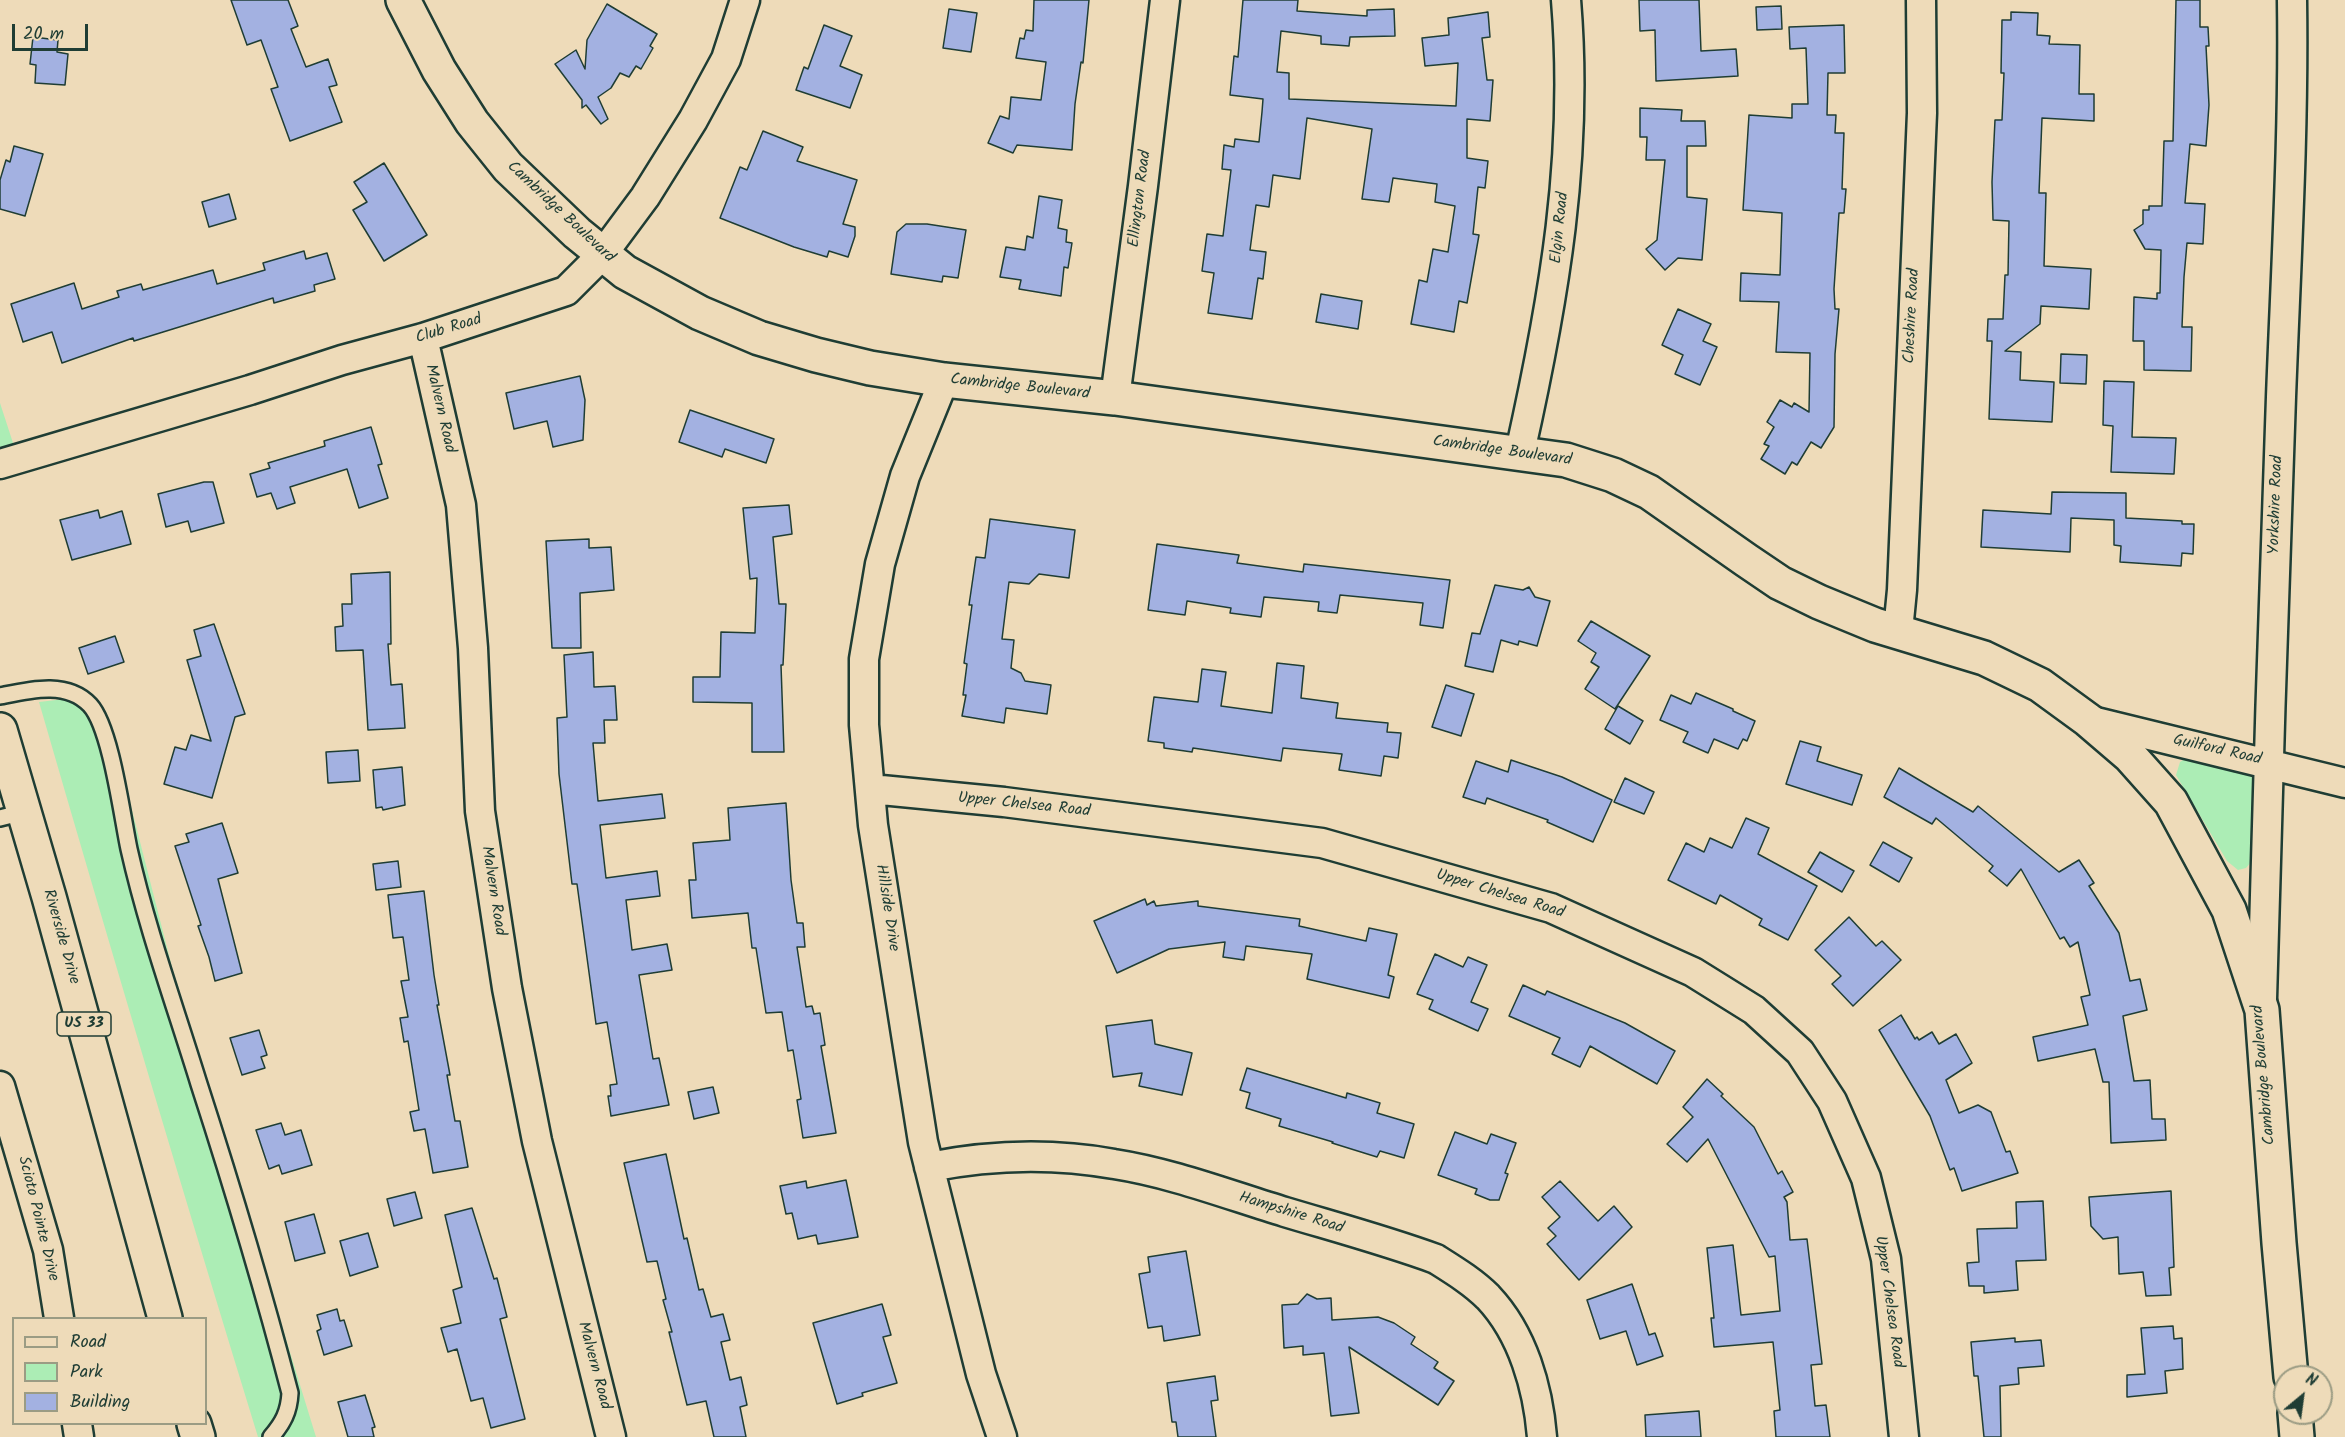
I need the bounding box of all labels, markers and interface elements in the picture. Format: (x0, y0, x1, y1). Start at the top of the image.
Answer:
scale bar (15, 12, 92, 50)
text: 20 m (23, 20, 64, 49)
street label: Ellington Road (1126, 149, 1156, 249)
street label: Cambridge Boulevard (502, 158, 618, 268)
street label: Elgin Road (1548, 191, 1574, 265)
street label: Cheshire Road (1901, 268, 1925, 364)
street label: Club Road (414, 311, 484, 349)
street label: Malvern Road (419, 363, 459, 455)
street label: Cambridge Boulevard (949, 371, 1091, 405)
street label: Cambridge Boulevard (1431, 433, 1573, 471)
street label: Yorkshire Road (2266, 455, 2288, 555)
street label: Guilford Road (2171, 731, 2263, 771)
street label: Upper Chelsea Road (957, 789, 1091, 823)
street label: Malvern Road (475, 845, 509, 937)
street label: Hillside Drive (870, 863, 902, 953)
street label: Upper Chelsea Road (1434, 866, 1566, 924)
street label: Riverside Drive (37, 887, 83, 987)
street label: Cambridge Boulevard (2249, 1004, 2281, 1146)
road number: US 33 (57, 1012, 111, 1036)
street label: Scioto Pointe Drive (12, 1155, 62, 1283)
street label: Hampshire Road (1236, 1189, 1346, 1239)
street label: Upper Chelsea Road (1869, 1235, 1907, 1369)
legend (12, 1317, 207, 1425)
street label: Malvern Road (572, 1320, 614, 1412)
text: Road (70, 1328, 106, 1357)
text: Park (70, 1358, 103, 1387)
north arrow (2273, 1365, 2333, 1425)
text: N (2301, 1367, 2321, 1394)
text: Building (70, 1388, 130, 1417)

